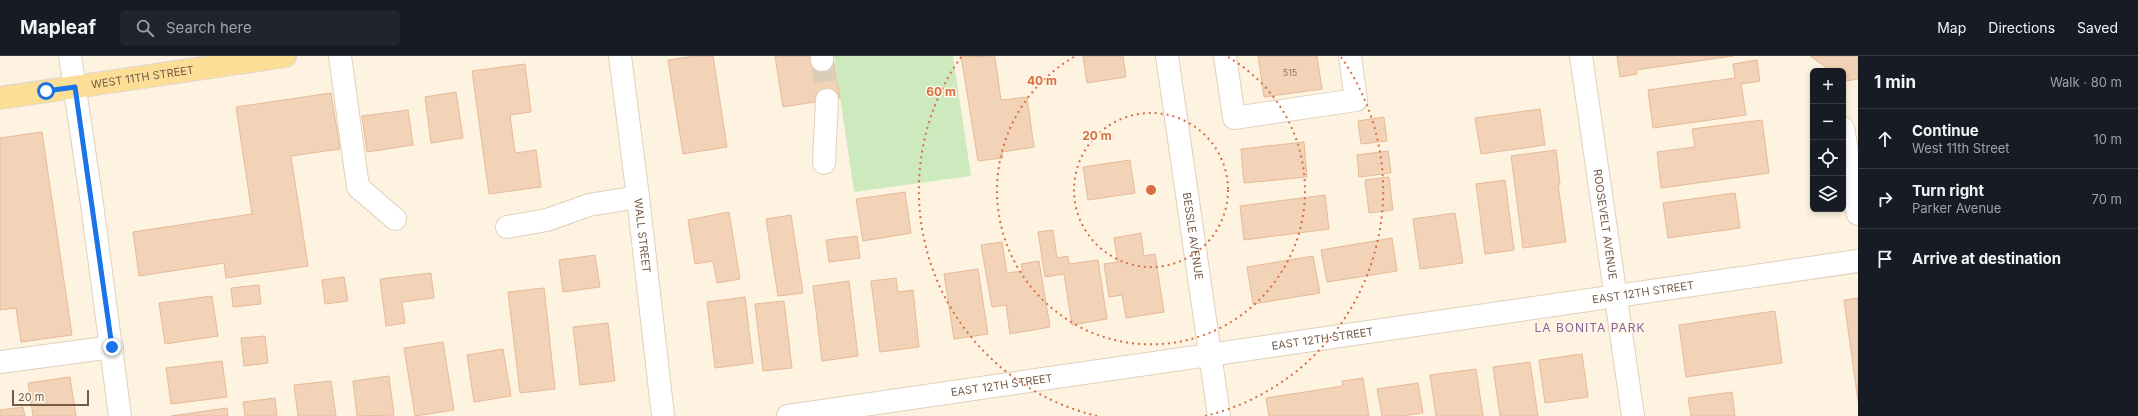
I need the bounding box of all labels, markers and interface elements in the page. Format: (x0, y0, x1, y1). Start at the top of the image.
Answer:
search box (120, 10, 400, 46)
text: Mapleaf (20, 16, 96, 39)
icon: search (134, 17, 156, 39)
text: Search here (166, 18, 252, 37)
text: Map (1937, 19, 1966, 36)
text: Directions (1988, 19, 2055, 36)
text: Saved (2077, 19, 2118, 36)
street label: WEST 11TH STREET (90, 63, 195, 91)
house number: 515 (1283, 67, 1297, 78)
map controls (1810, 68, 1846, 212)
button: + (1810, 68, 1846, 104)
text: 1 min (1874, 72, 1916, 92)
text: 40 m (1027, 73, 1057, 88)
text: Walk · 80 m (2050, 74, 2122, 90)
route start (37, 82, 55, 100)
text: 60 m (926, 84, 956, 99)
button: − (1810, 104, 1846, 140)
text: Continue (1912, 121, 1979, 140)
text: 20 m (1082, 128, 1112, 143)
icon: ahead (1874, 128, 1896, 150)
text: 10 m (2093, 131, 2122, 147)
button: locate (1810, 140, 1846, 176)
text: West 11th Street (1912, 140, 2010, 156)
street label: ROOSEVELT AVENUE (1590, 168, 1620, 280)
button: layers (1810, 176, 1846, 212)
text: Turn right (1912, 181, 1984, 200)
centre of rings (1144, 183, 1158, 197)
icon: right (1874, 188, 1896, 210)
text: 70 m (2092, 191, 2122, 207)
street label: BESSLE AVENUE (1180, 192, 1206, 281)
street label: WALL STREET (631, 198, 654, 274)
text: Parker Avenue (1912, 200, 2001, 216)
icon: arrive (1874, 248, 1896, 270)
text: Arrive at destination (1912, 249, 2061, 268)
street label: EAST 12TH STREET (1591, 278, 1695, 306)
district label: LA BONITA PARK (1535, 320, 1645, 335)
street label: EAST 12TH STREET (1271, 324, 1374, 353)
route end (103, 338, 121, 356)
street label: EAST 12TH STREET (950, 371, 1054, 399)
scale bar (12, 388, 89, 407)
text: 20 m (18, 390, 44, 404)

